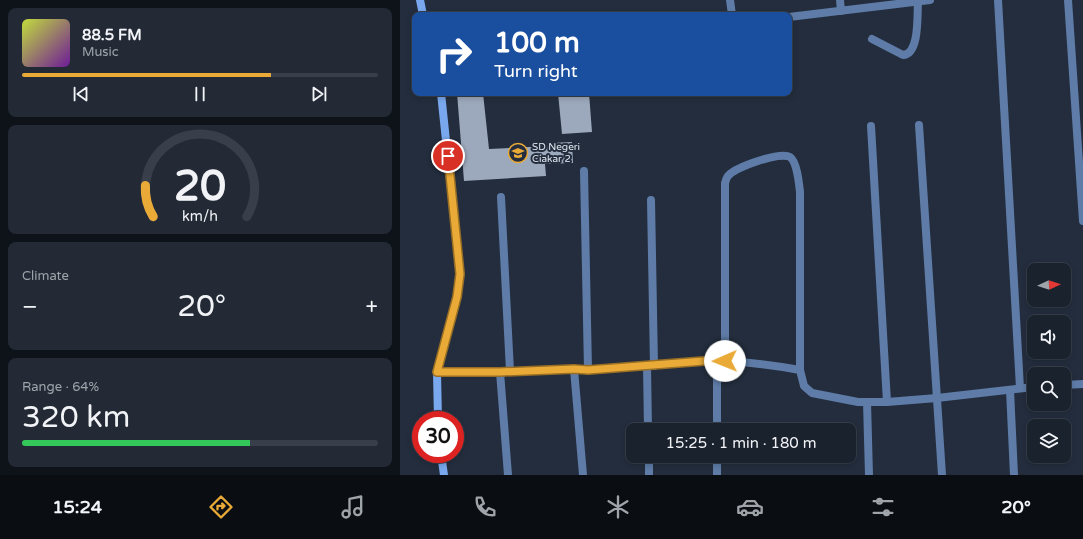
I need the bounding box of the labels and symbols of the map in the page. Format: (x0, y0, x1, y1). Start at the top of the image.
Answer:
pin (431, 139, 465, 173)
place label: SD Negeri Ciakar 2 (532, 141, 580, 165)
school or university icon: SD Negeri Ciakar 2 (507, 142, 529, 164)
north arrow (1027, 263, 1071, 307)
position arrow (704, 340, 746, 382)
speed limit sign: 30 (412, 411, 464, 463)

